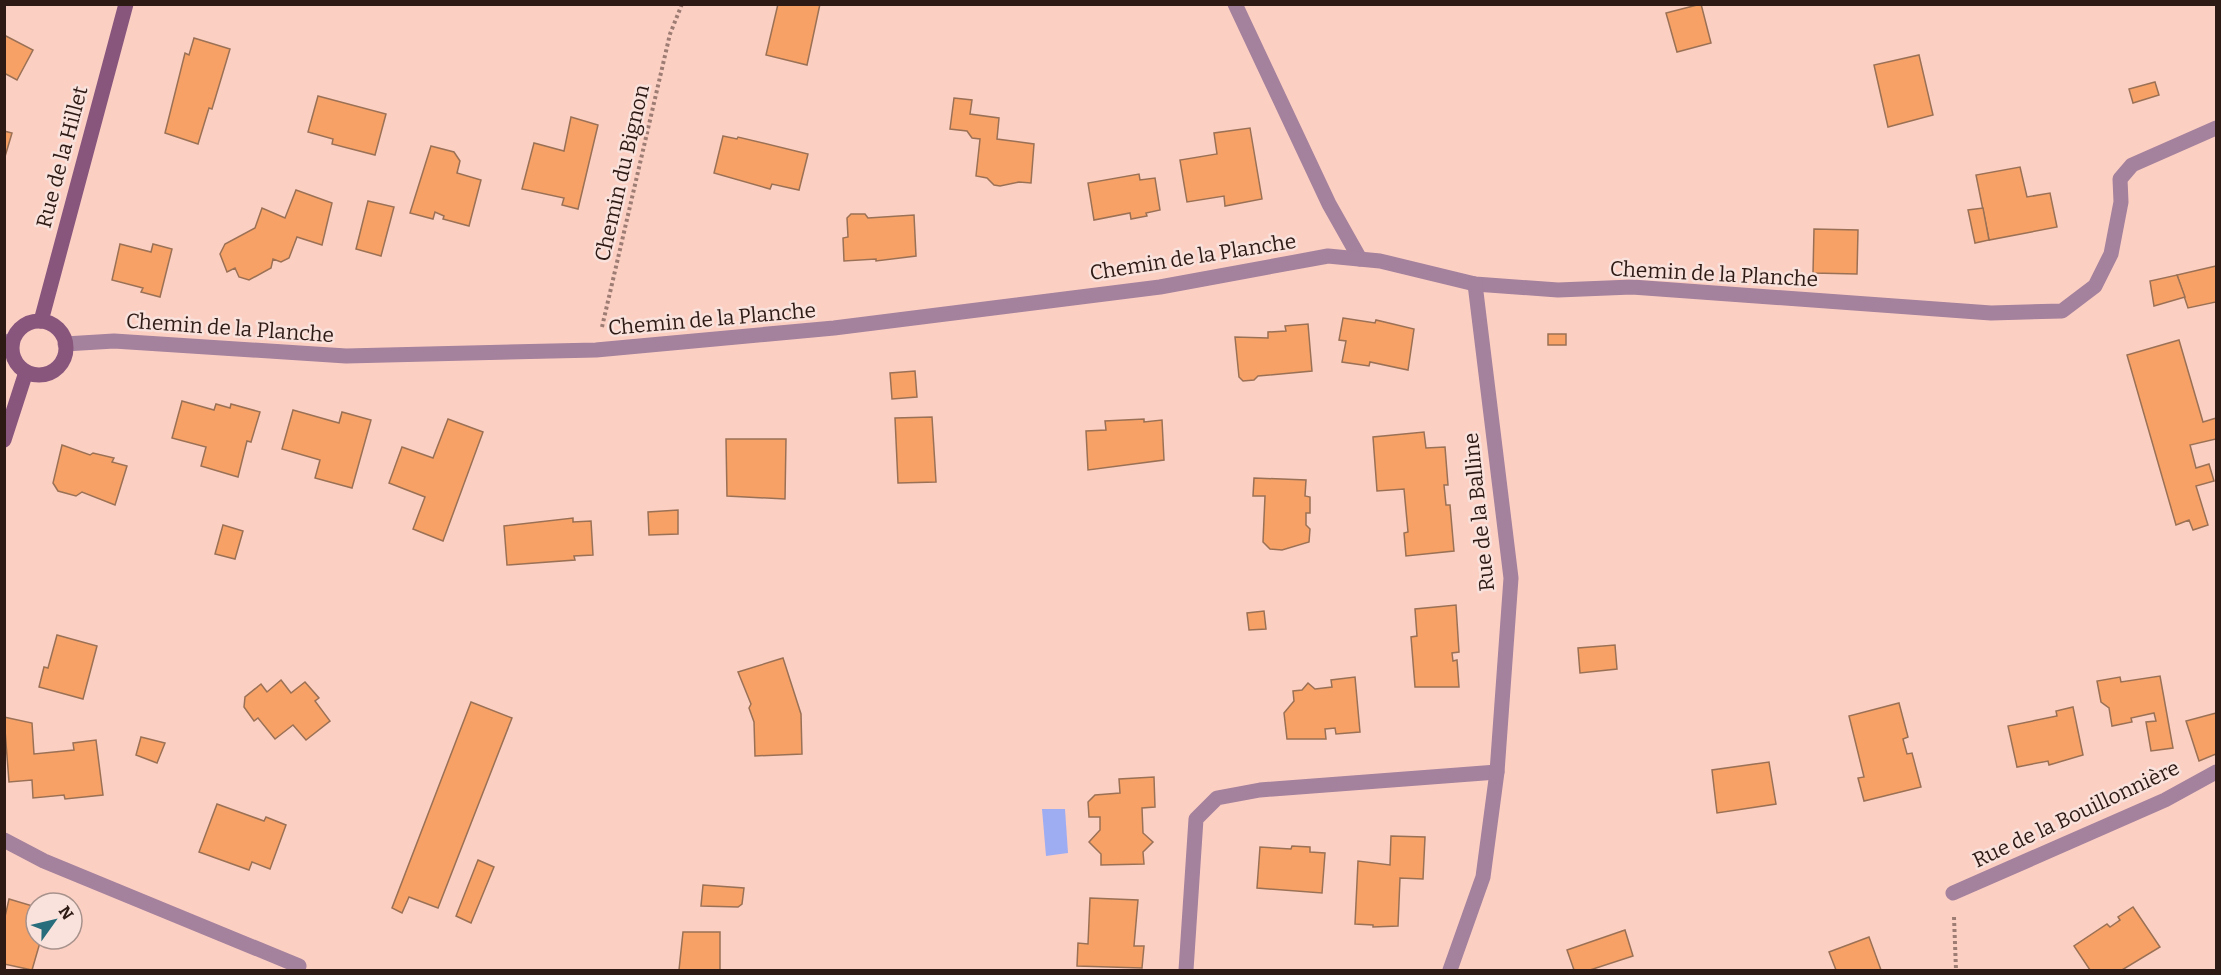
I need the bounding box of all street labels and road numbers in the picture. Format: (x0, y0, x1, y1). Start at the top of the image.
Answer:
street label: Chemin du Bignon (589, 82, 655, 264)
street label: Rue de la Hillet (31, 83, 94, 231)
street label: Chemin de la Planche (1088, 228, 1298, 286)
street label: Chemin de la Planche (1609, 256, 1819, 292)
street label: Chemin de la Planche (607, 297, 817, 341)
street label: Chemin de la Planche (125, 308, 335, 348)
street label: Rue de la Balline (1458, 431, 1500, 593)
street label: Rue de la Bouillonnière (1968, 755, 2184, 873)

